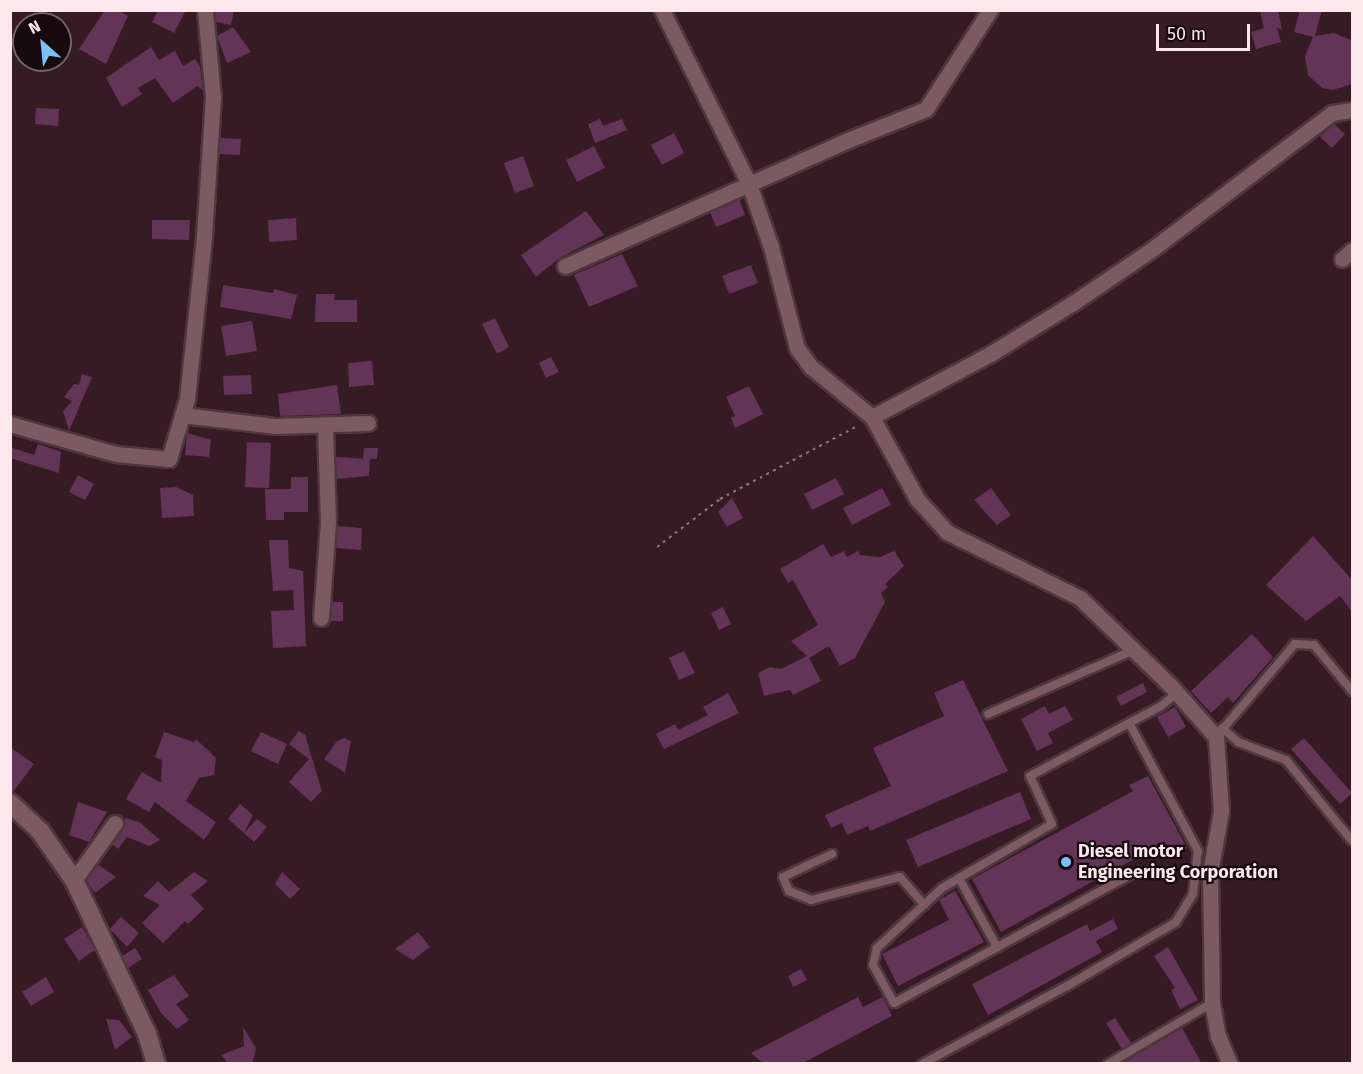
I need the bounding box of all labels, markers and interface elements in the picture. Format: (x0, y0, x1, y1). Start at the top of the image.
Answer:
north arrow (12, 12, 72, 72)
scale bar (1159, 12, 1254, 50)
text: N (25, 16, 44, 38)
text: 50 m (1167, 23, 1206, 45)
place label: Diesel motor Engineering Corporation (1078, 841, 1278, 884)
marker: Diesel motor Engineering Corporation (1059, 855, 1073, 869)

